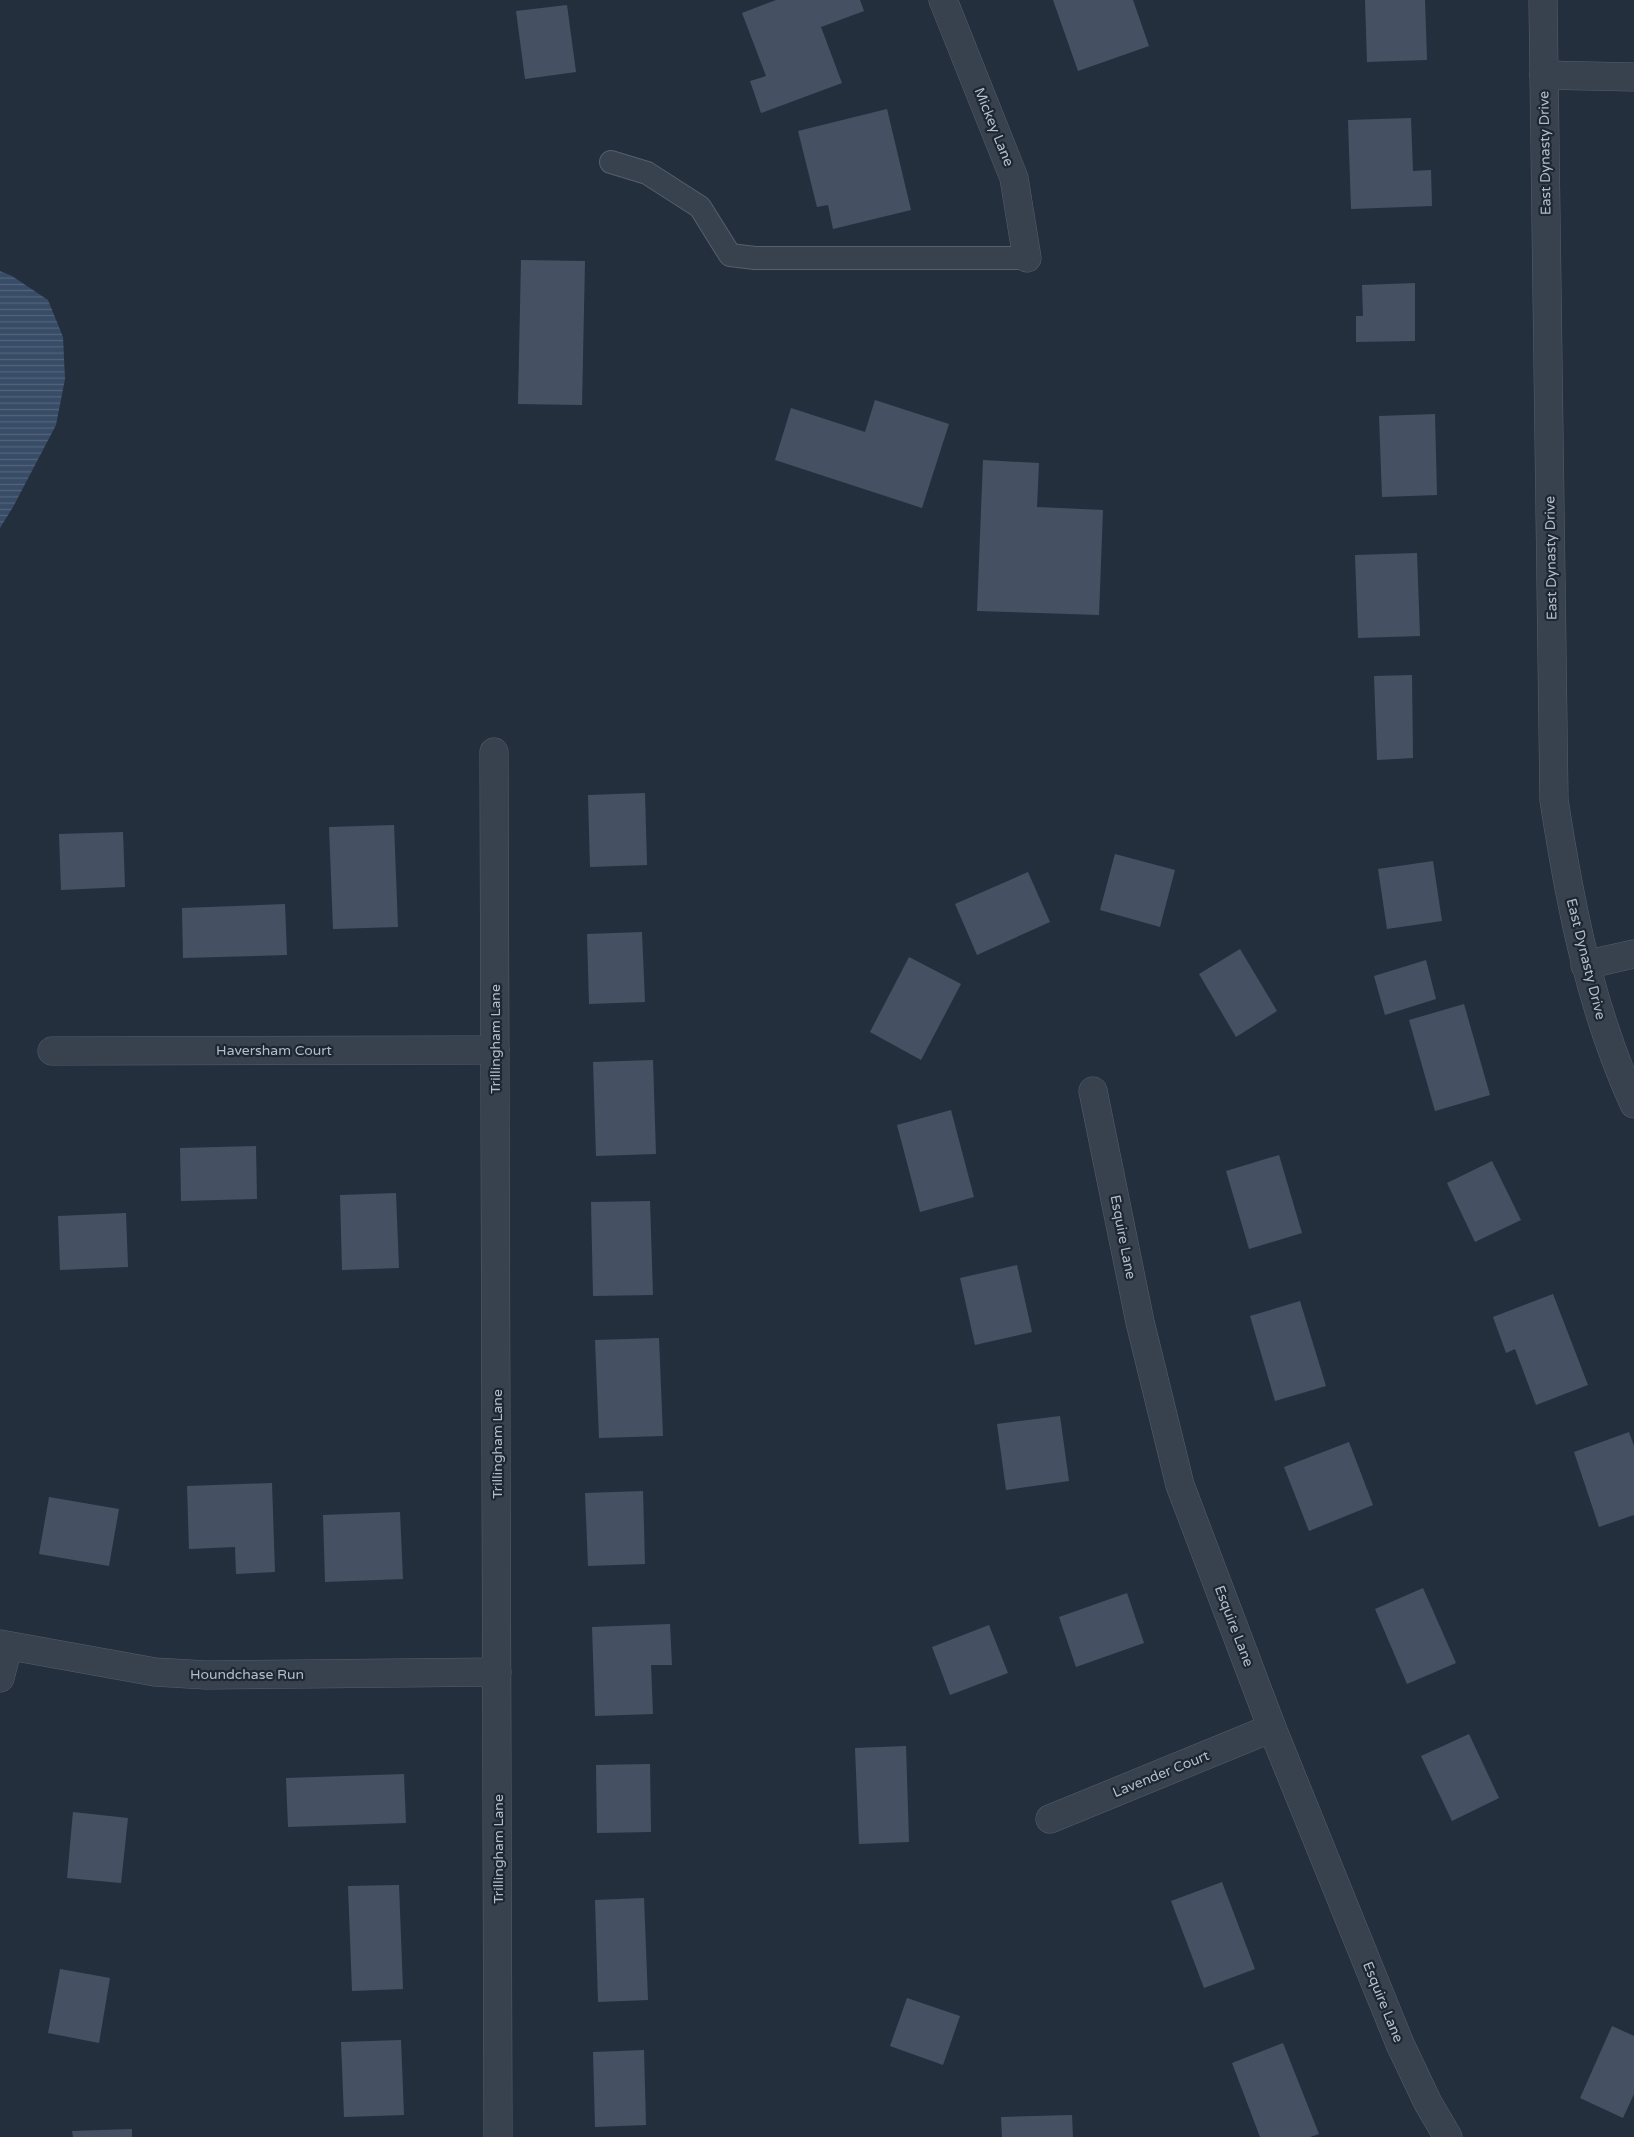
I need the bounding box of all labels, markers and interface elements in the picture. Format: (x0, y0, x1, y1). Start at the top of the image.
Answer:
street label: Mickey Lane (971, 85, 1017, 169)
street label: East Dynasty Drive (1535, 91, 1555, 215)
street label: East Dynasty Drive (1541, 496, 1561, 620)
street label: East Dynasty Drive (1563, 897, 1609, 1021)
street label: Trillingham Lane (487, 984, 504, 1094)
street label: Haversham Court (216, 1042, 333, 1059)
street label: Esquire Lane (1106, 1193, 1140, 1281)
street label: Trillingham Lane (489, 1389, 506, 1499)
street label: Esquire Lane (1211, 1583, 1257, 1669)
street label: Houndchase Run (190, 1666, 304, 1683)
street label: Lavender Court (1110, 1747, 1212, 1801)
street label: Trillingham Lane (490, 1794, 507, 1904)
street label: Esquire Lane (1359, 1959, 1407, 2045)

